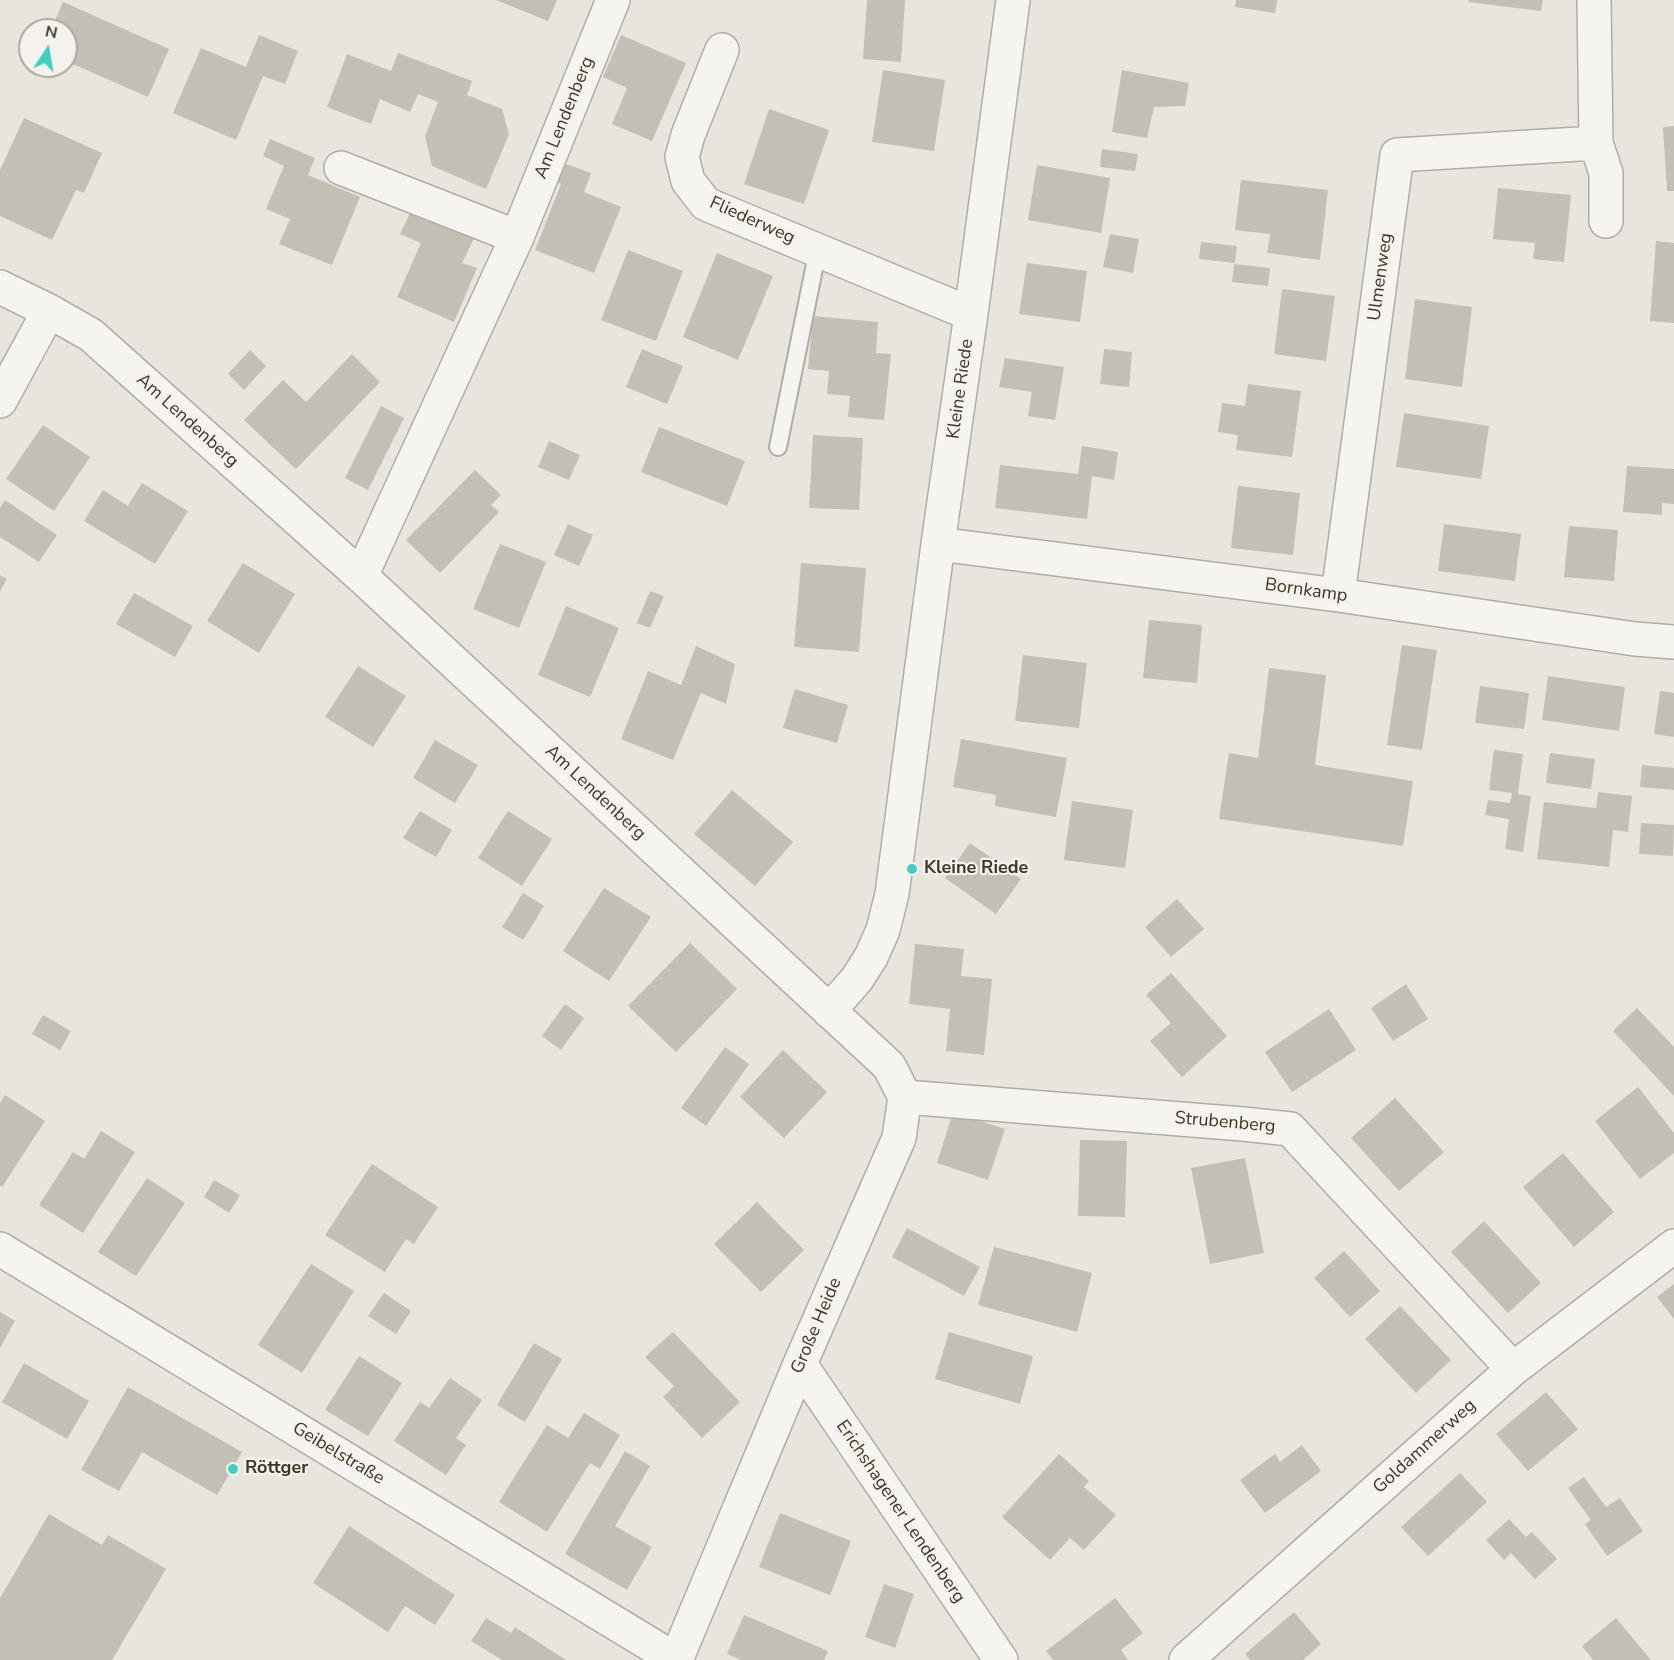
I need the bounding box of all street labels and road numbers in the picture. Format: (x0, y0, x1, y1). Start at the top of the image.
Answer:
street label: Am Lendenberg (531, 54, 599, 182)
street label: Fliederweg (706, 193, 798, 249)
street label: Ulmenweg (1364, 232, 1398, 322)
street label: Kleine Riede (943, 338, 979, 440)
street label: Am Lendenberg (132, 370, 242, 472)
street label: Bornkamp (1263, 575, 1349, 607)
street label: Am Lendenberg (540, 741, 650, 845)
street label: Strubenberg (1174, 1108, 1276, 1138)
street label: Große Heide (787, 1275, 847, 1377)
street label: Goldammerweg (1369, 1395, 1481, 1499)
street label: Erichshagener Lendenberg (831, 1417, 969, 1607)
street label: Geibelstraße (288, 1418, 388, 1490)

